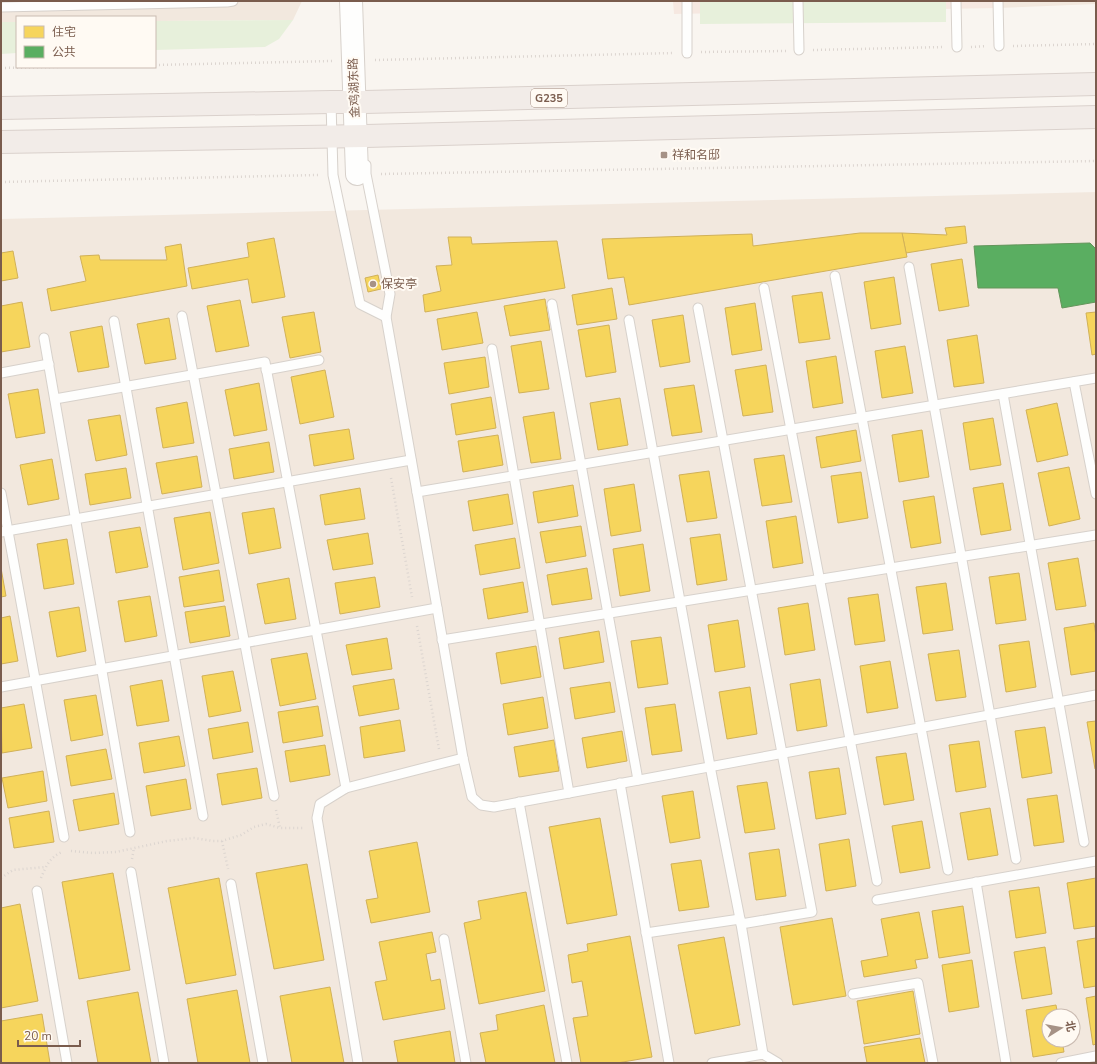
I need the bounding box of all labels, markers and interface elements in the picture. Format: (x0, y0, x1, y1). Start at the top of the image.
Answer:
legend (16, 16, 156, 68)
text: 住宅 (52, 24, 76, 40)
text: 公共 (52, 44, 76, 60)
street label: 金鸡湖东路 (345, 58, 363, 118)
road number: G235 (531, 89, 567, 107)
place label: 祥和名邸 (672, 147, 720, 163)
marker: 祥和名邸 (659, 150, 669, 160)
place label: 保安亭 (381, 276, 417, 292)
marker: 保安亭 (368, 279, 378, 289)
north arrow (1041, 1008, 1081, 1048)
text: 北 (1062, 1019, 1079, 1033)
scale bar (18, 1022, 80, 1048)
text: 20 m (24, 1028, 52, 1044)

